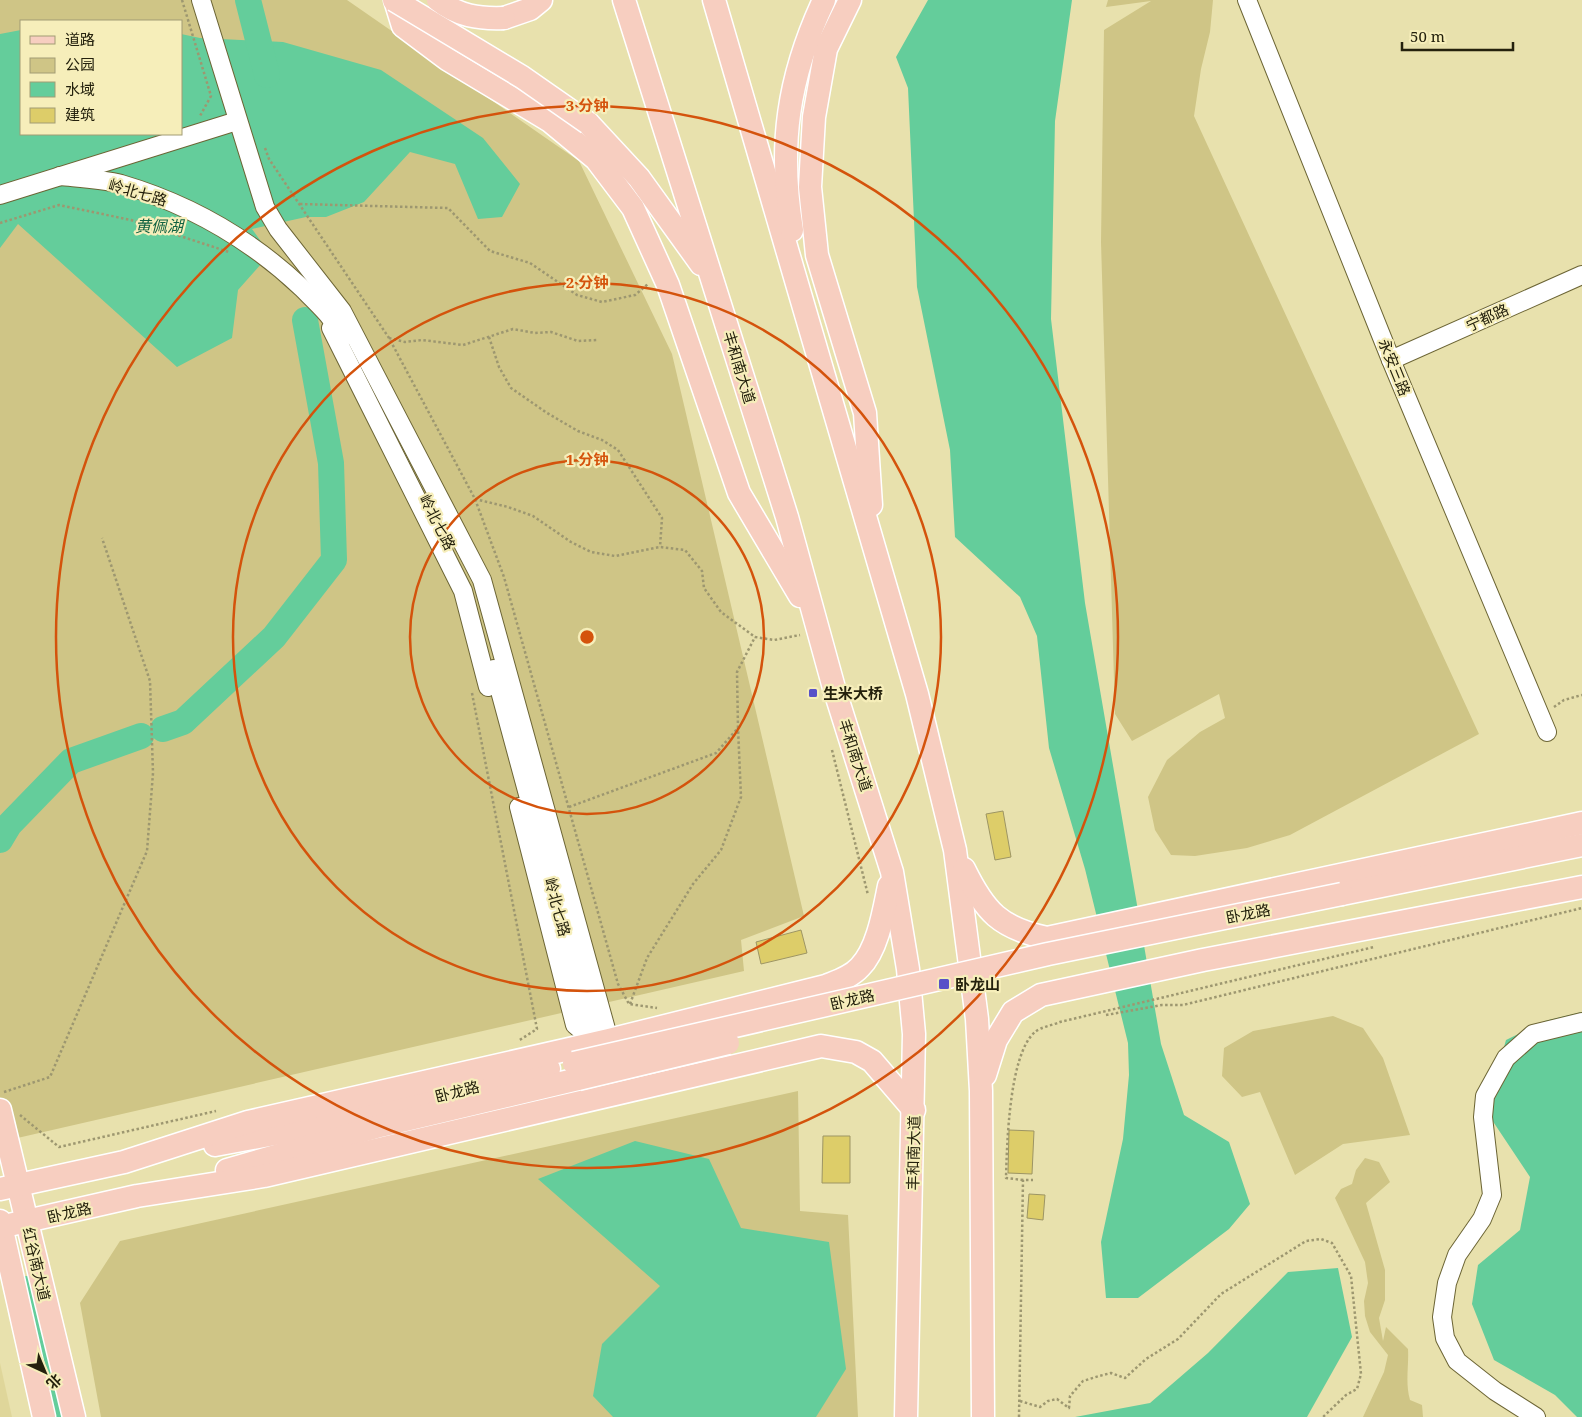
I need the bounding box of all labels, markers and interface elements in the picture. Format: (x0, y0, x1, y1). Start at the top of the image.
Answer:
legend (20, 20, 182, 135)
scale bar (1402, 20, 1513, 52)
text: 50 m (1410, 26, 1445, 46)
text: 道路 (65, 29, 95, 49)
text: 公园 (65, 54, 95, 74)
text: 水域 (65, 79, 95, 99)
text: 3 分钟 (566, 95, 608, 115)
text: 建筑 (65, 104, 95, 124)
street label: 岭北七路 (106, 174, 170, 210)
water label: 黄佩湖 (135, 215, 186, 237)
text: 2 分钟 (566, 272, 608, 292)
street label: 宁都路 (1462, 299, 1512, 335)
street label: 丰和南大道 (719, 328, 761, 406)
street label: 永安三路 (1374, 335, 1416, 399)
text: 1 分钟 (566, 449, 608, 469)
street label: 岭北七路 (415, 491, 461, 553)
centre of rings (578, 628, 596, 646)
place label: 生米大桥 (823, 683, 883, 703)
marker: 生米大桥 (807, 687, 819, 699)
street label: 丰和南大道 (835, 716, 877, 794)
street label: 岭北七路 (541, 875, 575, 939)
street label: 卧龙路 (1224, 899, 1272, 927)
place label: 卧龙山 (955, 974, 1000, 994)
marker: 卧龙山 (937, 977, 951, 991)
street label: 卧龙路 (828, 984, 876, 1014)
street label: 卧龙路 (433, 1076, 481, 1106)
street label: 丰和南大道 (902, 1115, 924, 1191)
street label: 卧龙路 (45, 1197, 93, 1227)
street label: 红谷南大道 (19, 1225, 55, 1303)
north arrow (20, 1347, 70, 1397)
text: 北 (43, 1370, 66, 1393)

